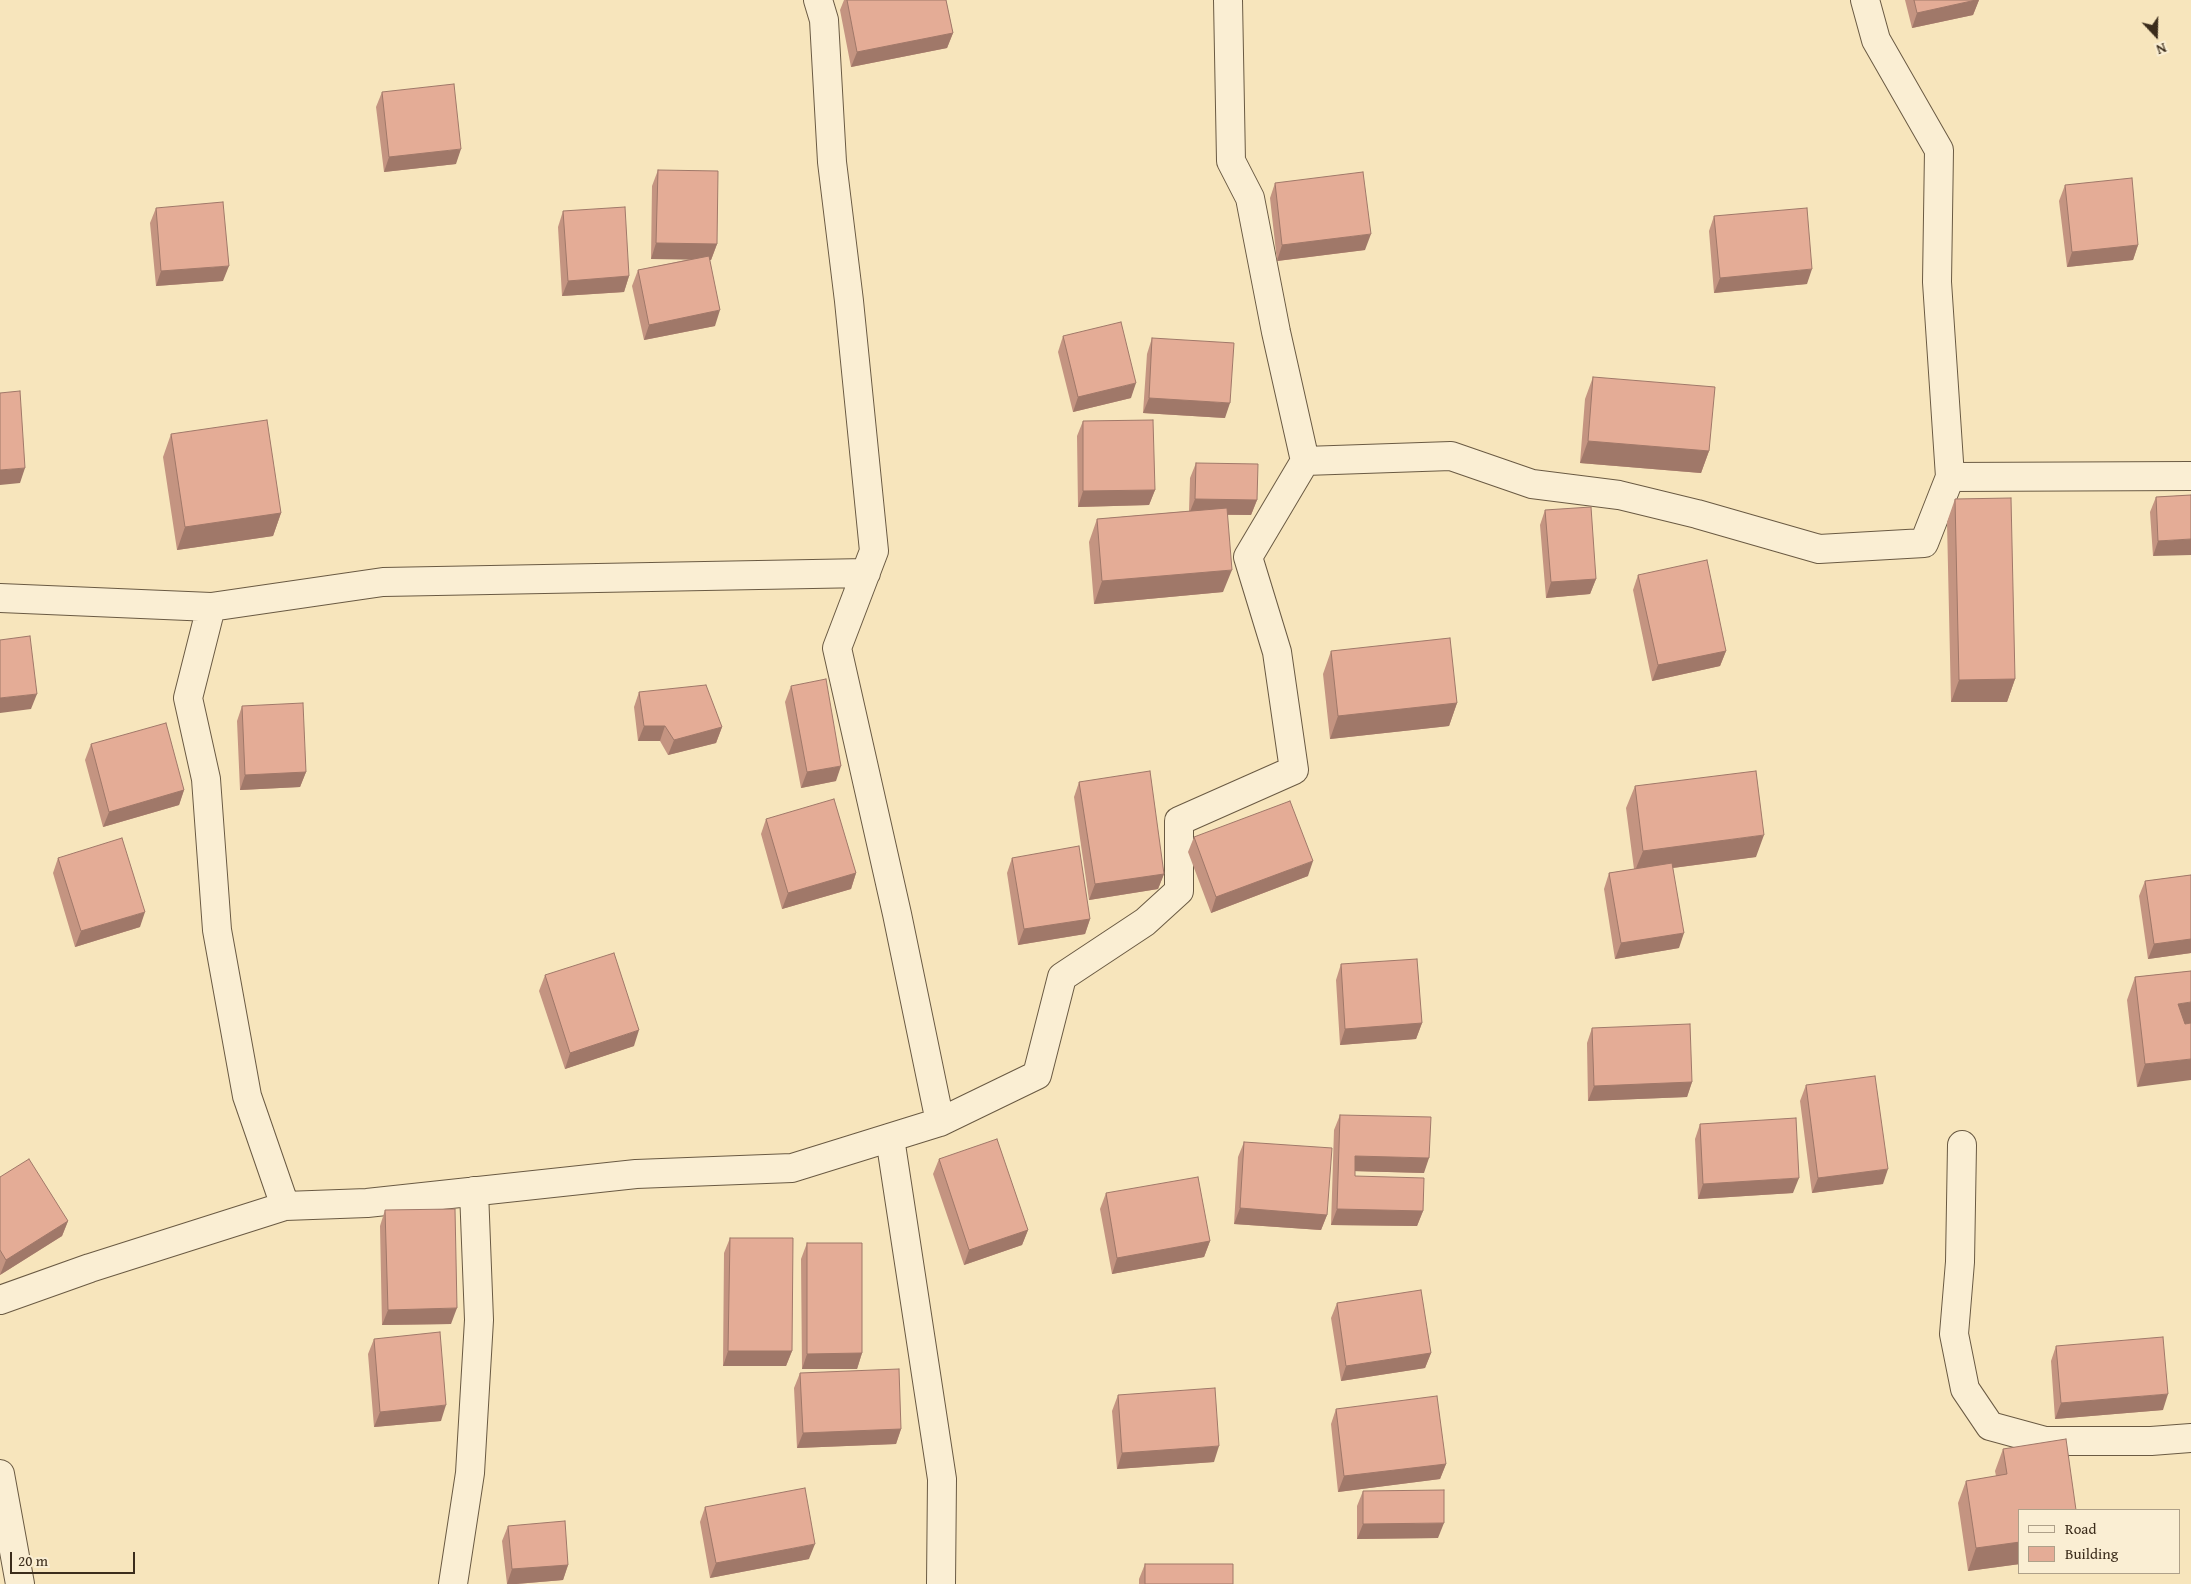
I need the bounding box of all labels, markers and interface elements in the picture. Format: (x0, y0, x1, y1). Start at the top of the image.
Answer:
north arrow (2131, 10, 2181, 60)
text: N (2153, 38, 2169, 60)
legend (2018, 1509, 2181, 1574)
text: Road (2065, 1518, 2096, 1539)
scale bar (12, 1542, 138, 1574)
text: Building (2065, 1543, 2118, 1564)
text: 20 m (18, 1550, 48, 1571)

